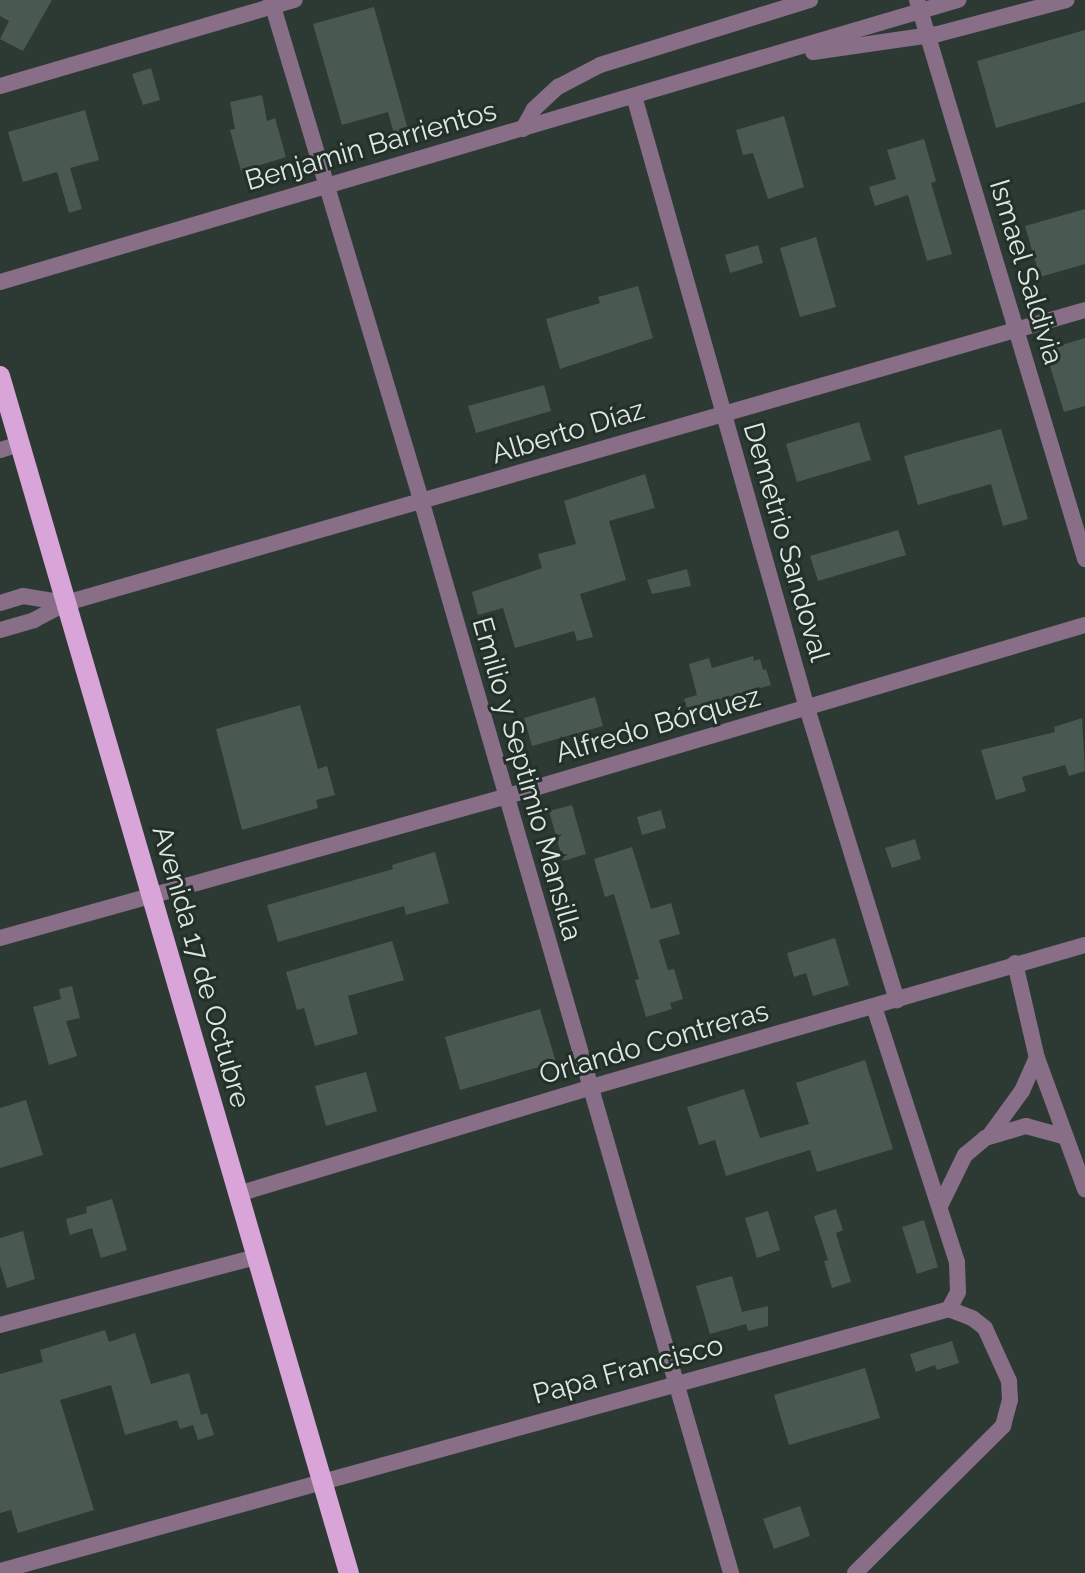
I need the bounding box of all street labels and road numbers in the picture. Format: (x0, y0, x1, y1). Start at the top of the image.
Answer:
street label: Benjamin Barrientos (241, 94, 501, 198)
street label: Ismael Saldivia (982, 175, 1070, 369)
street label: Alberto Díaz (487, 393, 649, 471)
street label: Demetrio Sandoval (736, 419, 836, 665)
street label: Emilio y Septimio Mansilla (465, 613, 589, 945)
street label: Alfredo Bórquez (552, 680, 764, 770)
street label: Avenida 17 de Octubre (145, 822, 257, 1112)
street label: Orlando Contreras (535, 994, 773, 1092)
street label: Papa Francisco (529, 1328, 727, 1412)

